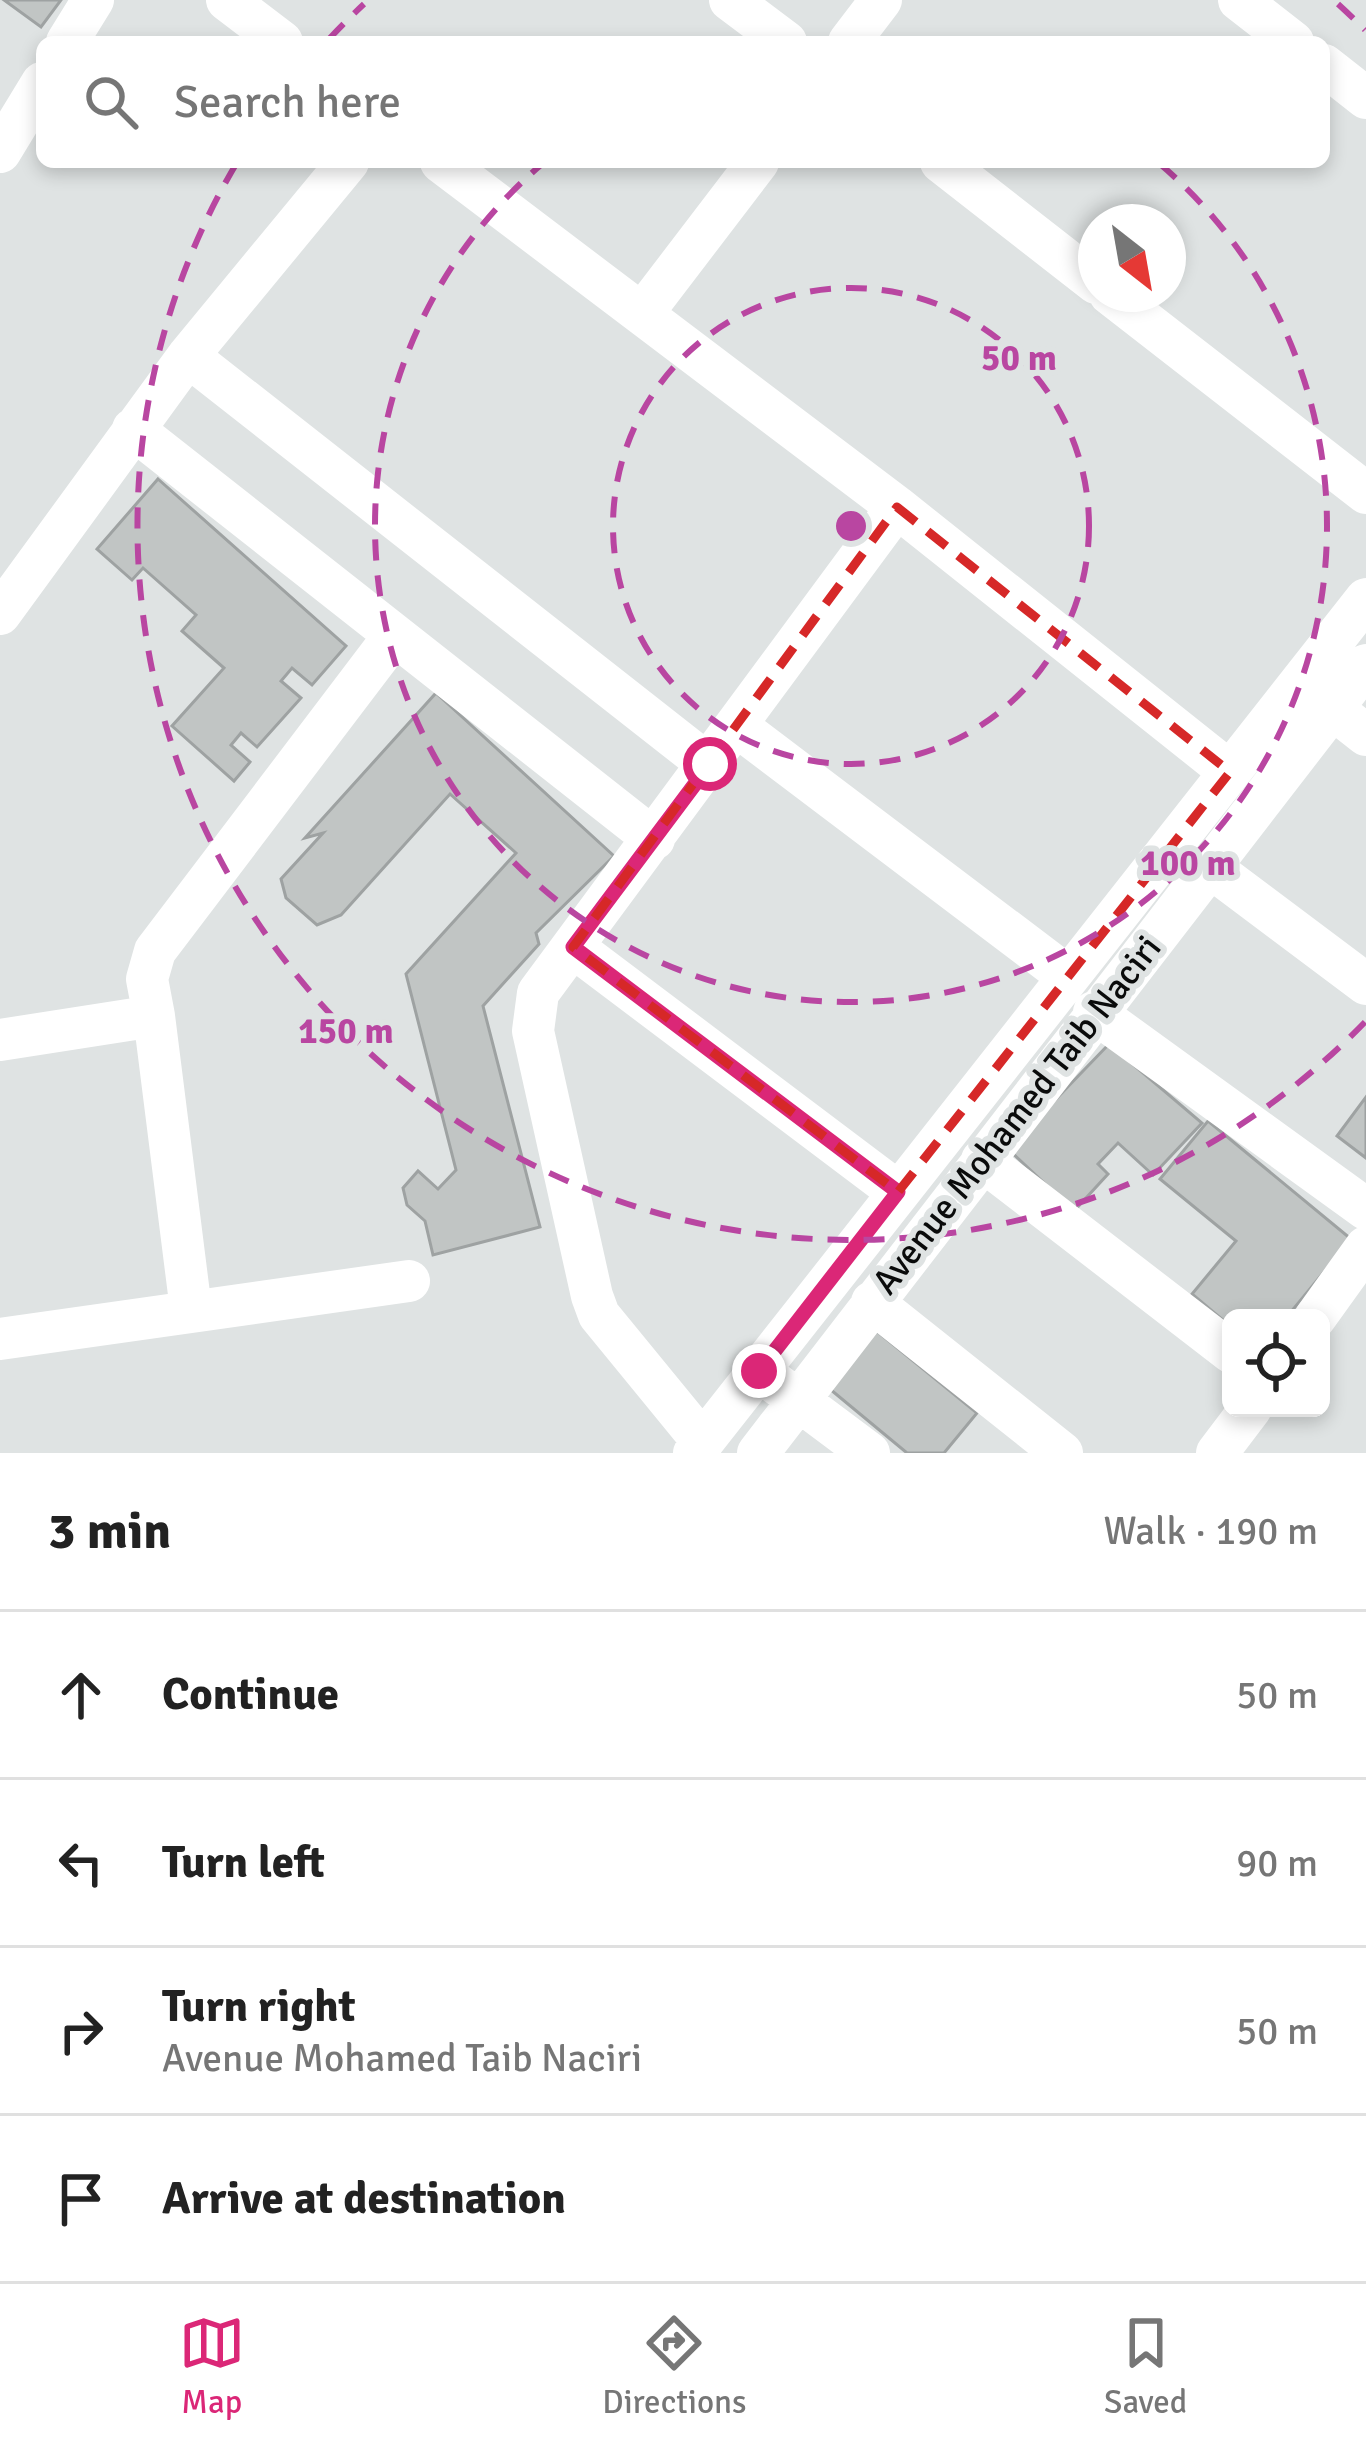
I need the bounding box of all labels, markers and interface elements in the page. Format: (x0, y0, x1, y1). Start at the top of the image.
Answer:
search box (36, 36, 1330, 168)
icon: search (78, 69, 144, 135)
text: Search here (174, 75, 401, 130)
north arrow (1078, 204, 1186, 312)
text: 50 m (981, 336, 1057, 381)
centre of rings (830, 505, 872, 547)
route start (683, 737, 737, 791)
text: 100 m (1140, 841, 1236, 886)
street label: Avenue Mohamed Taib Naciri (863, 927, 1171, 1303)
text: 150 m (298, 1009, 394, 1054)
map controls (1222, 1309, 1330, 1417)
button: locate (1222, 1309, 1330, 1417)
route end (732, 1344, 786, 1398)
text: 3 min (48, 1500, 171, 1563)
text: Walk · 190 m (1104, 1507, 1318, 1555)
icon: ahead (48, 1662, 114, 1728)
text: Continue (162, 1667, 339, 1722)
text: 50 m (1236, 1671, 1318, 1719)
icon: left (48, 1830, 114, 1896)
text: Turn left (162, 1835, 325, 1890)
text: 90 m (1236, 1839, 1318, 1887)
text: Turn right (162, 1979, 356, 2034)
icon: right (48, 1998, 114, 2064)
text: 50 m (1236, 2007, 1318, 2055)
text: Avenue Mohamed Taib Naciri (162, 2034, 642, 2082)
icon: arrive (48, 2166, 114, 2232)
text: Arrive at destination (162, 2171, 566, 2226)
tab: Map (179, 2310, 245, 2423)
tab: Directions (602, 2310, 747, 2423)
tab: Saved (1104, 2310, 1187, 2423)

